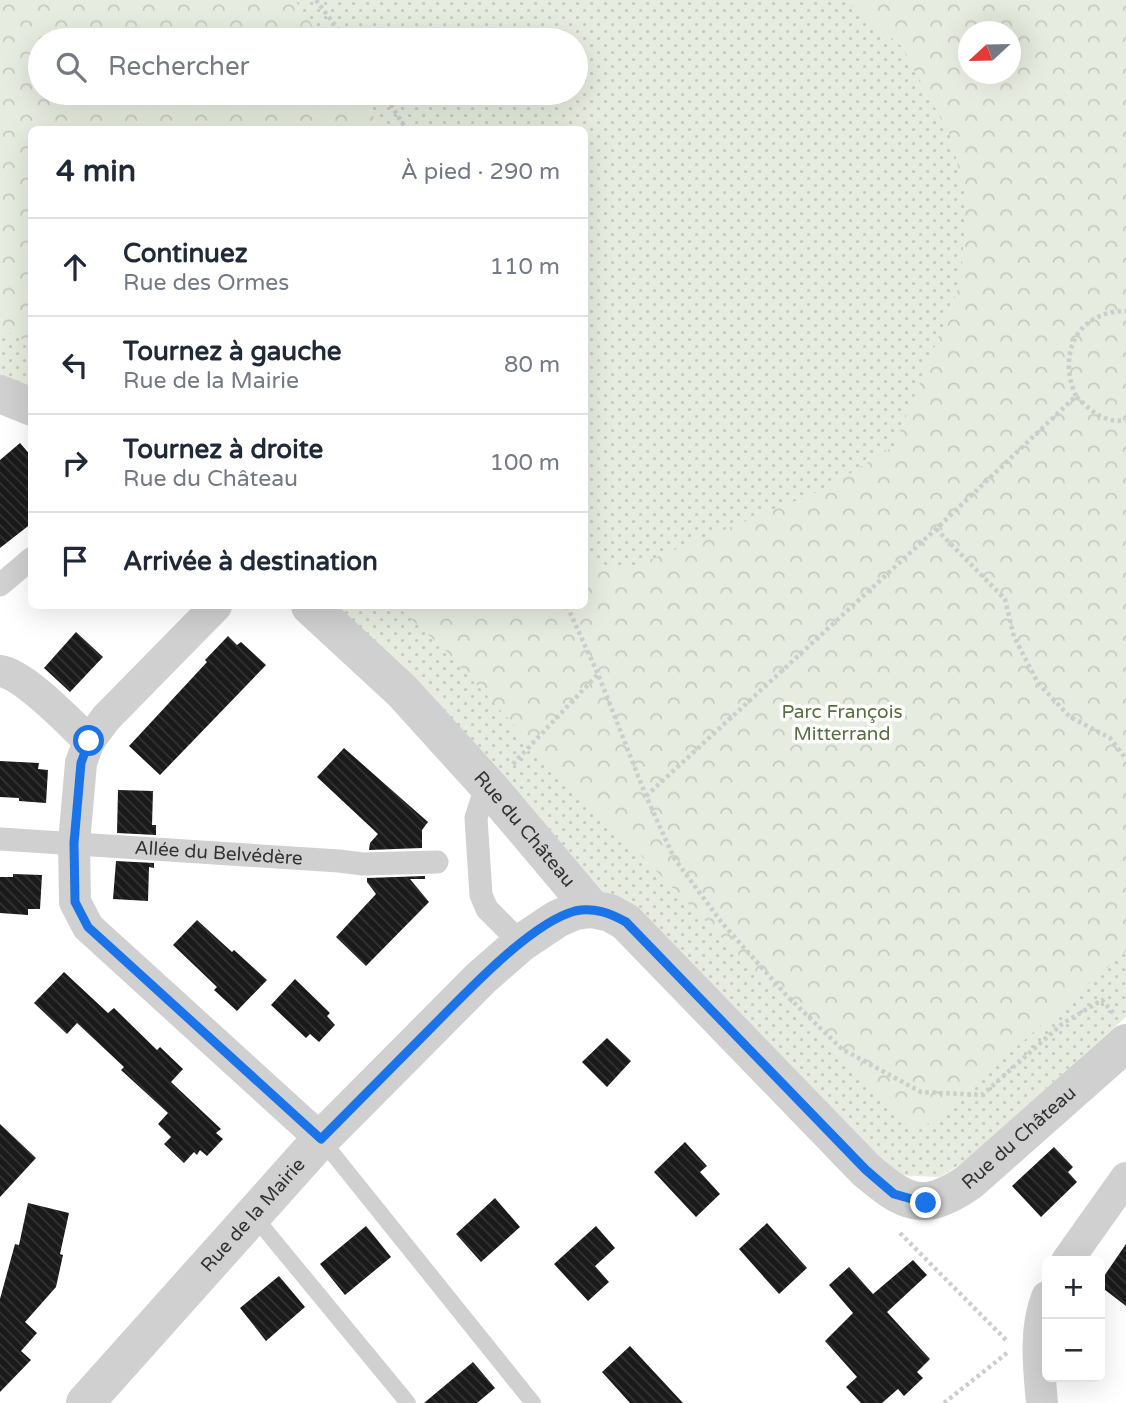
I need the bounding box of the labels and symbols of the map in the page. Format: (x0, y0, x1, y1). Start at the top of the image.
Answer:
north arrow (958, 21, 1021, 84)
park label: Parc François Mitterrand (781, 701, 903, 745)
route start (73, 725, 104, 756)
street label: Rue du Château (469, 767, 580, 892)
street label: Allée du Belvédère (134, 837, 303, 870)
street label: Rue du Château (958, 1082, 1080, 1194)
street label: Rue de la Mairie (196, 1154, 310, 1277)
route end (910, 1187, 941, 1218)

